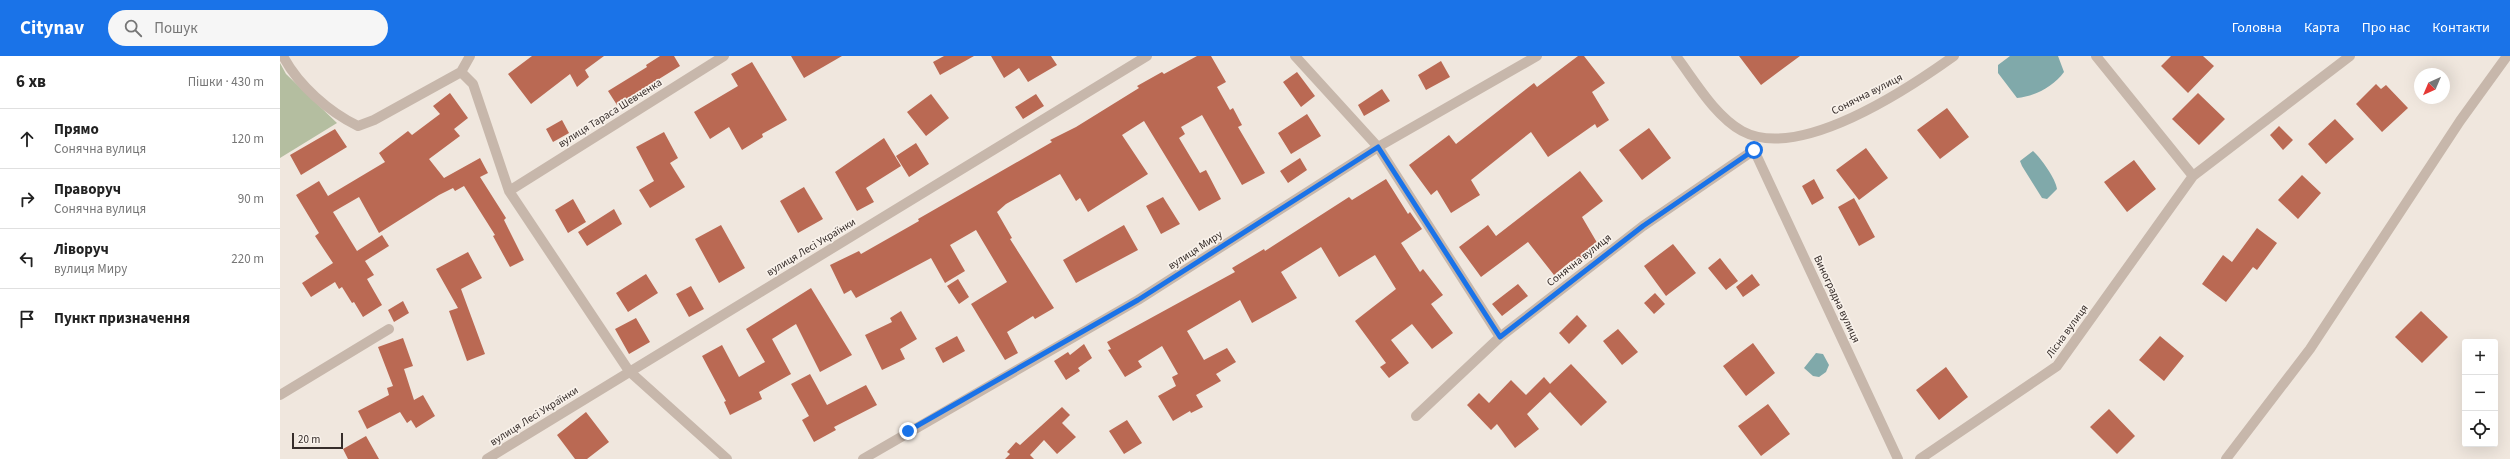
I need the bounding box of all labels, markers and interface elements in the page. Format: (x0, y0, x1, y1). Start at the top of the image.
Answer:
search box (108, 10, 388, 46)
text: Citynav (20, 15, 84, 42)
icon: search (122, 17, 144, 39)
text: Пошук (154, 18, 198, 39)
text: Головна (2232, 18, 2282, 38)
text: Карта (2304, 18, 2340, 38)
text: Про нас (2362, 18, 2410, 38)
text: Контакти (2432, 18, 2490, 38)
north arrow (2414, 68, 2450, 104)
text: 6 хв (16, 70, 46, 94)
street label: Сонячна вулиця (1829, 70, 1905, 118)
text: Пішки · 430 m (188, 73, 264, 91)
street label: вулиця Тараса Шевченка (555, 75, 665, 151)
text: Прямо (54, 119, 99, 140)
icon: ahead (16, 128, 38, 150)
text: 120 m (231, 130, 264, 148)
text: Сонячна вулиця (54, 140, 146, 158)
route start (1745, 141, 1763, 159)
text: Праворуч (54, 179, 121, 200)
icon: right (16, 188, 38, 210)
text: 90 m (238, 190, 264, 208)
text: Сонячна вулиця (54, 200, 146, 218)
street label: вулиця Лесі Українки (764, 214, 858, 280)
street label: вулиця Миру (1165, 227, 1225, 273)
street label: Сонячна вулиця (1544, 230, 1614, 290)
text: Ліворуч (54, 239, 109, 260)
icon: left (16, 248, 38, 270)
text: 220 m (231, 250, 264, 268)
street label: Виноградна вулиця (1810, 253, 1864, 345)
text: вулиця Миру (54, 260, 127, 278)
street label: Лісна вулиця (2042, 301, 2092, 361)
icon: arrive (16, 308, 38, 330)
text: Пункт призначення (54, 308, 190, 329)
map controls (2462, 339, 2498, 447)
button: + (2462, 339, 2498, 375)
button: − (2462, 375, 2498, 411)
street label: вулиця Лесі Українки (487, 383, 581, 449)
button: locate (2462, 411, 2498, 447)
route end (899, 422, 917, 440)
scale bar (292, 431, 343, 450)
text: 20 m (298, 432, 320, 447)

